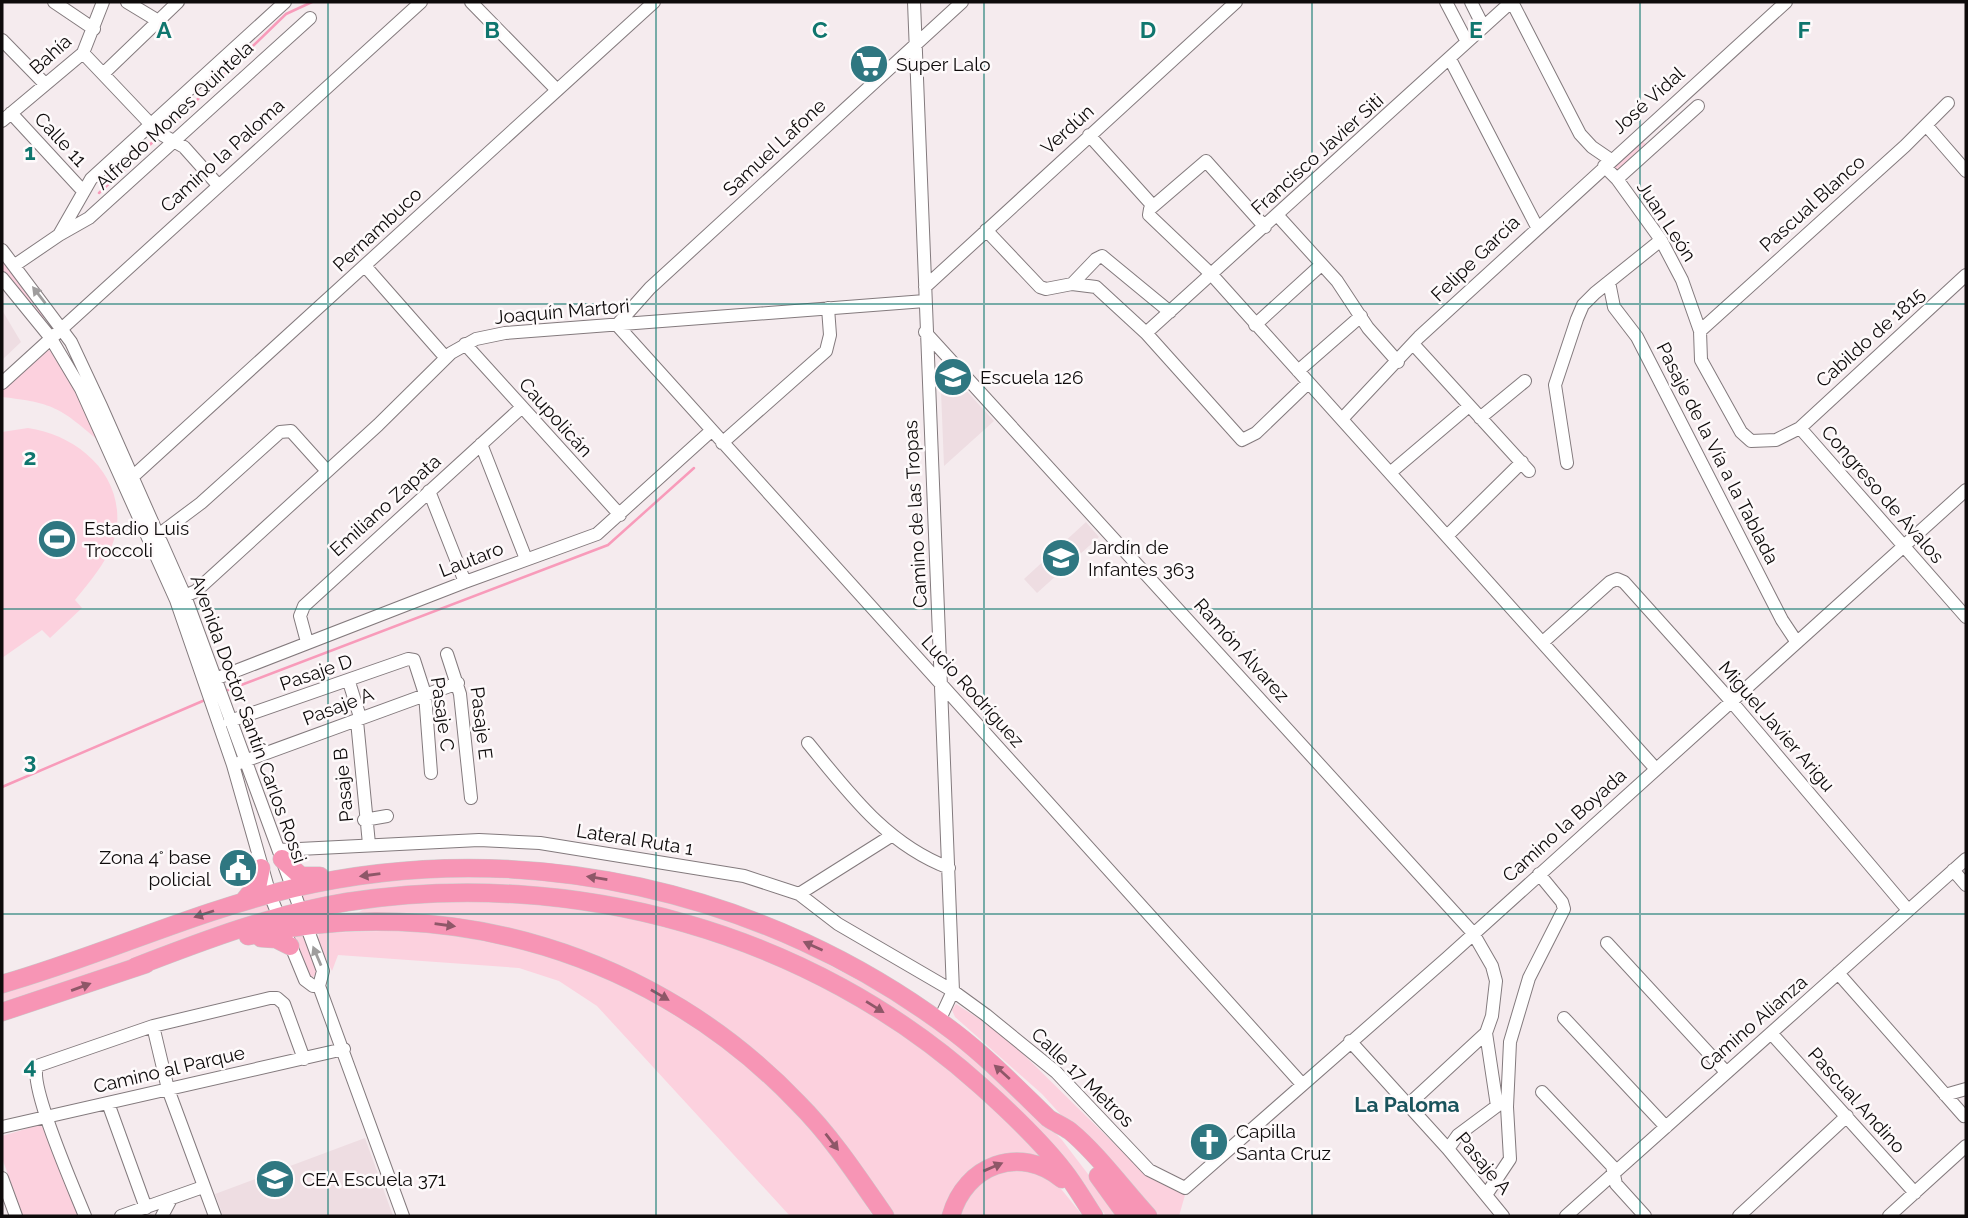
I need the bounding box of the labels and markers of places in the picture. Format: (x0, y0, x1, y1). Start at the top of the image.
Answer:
supermarket icon: Super Lalo (848, 43, 890, 85)
place label: Super Lalo (896, 53, 991, 75)
school or university icon: Escuela 126 (932, 356, 974, 398)
place label: Escuela 126 (980, 366, 1083, 388)
place label: Estadio Luis Troccoli (84, 517, 189, 561)
sports icon: Estadio Luis Troccoli (36, 518, 78, 560)
place label: Jardín de Infantes 363 (1088, 536, 1194, 580)
school or university icon: Jardín de Infantes 363 (1040, 537, 1082, 579)
place label: Zona 4° base policial (99, 846, 212, 890)
public building icon: Zona 4° base policial (217, 847, 259, 889)
place label: Capilla Santa Cruz (1236, 1120, 1331, 1164)
church icon: Capilla Santa Cruz (1188, 1121, 1230, 1163)
school or university icon: CEA Escuela 371 (254, 1158, 296, 1200)
place label: CEA Escuela 371 (302, 1168, 446, 1190)

